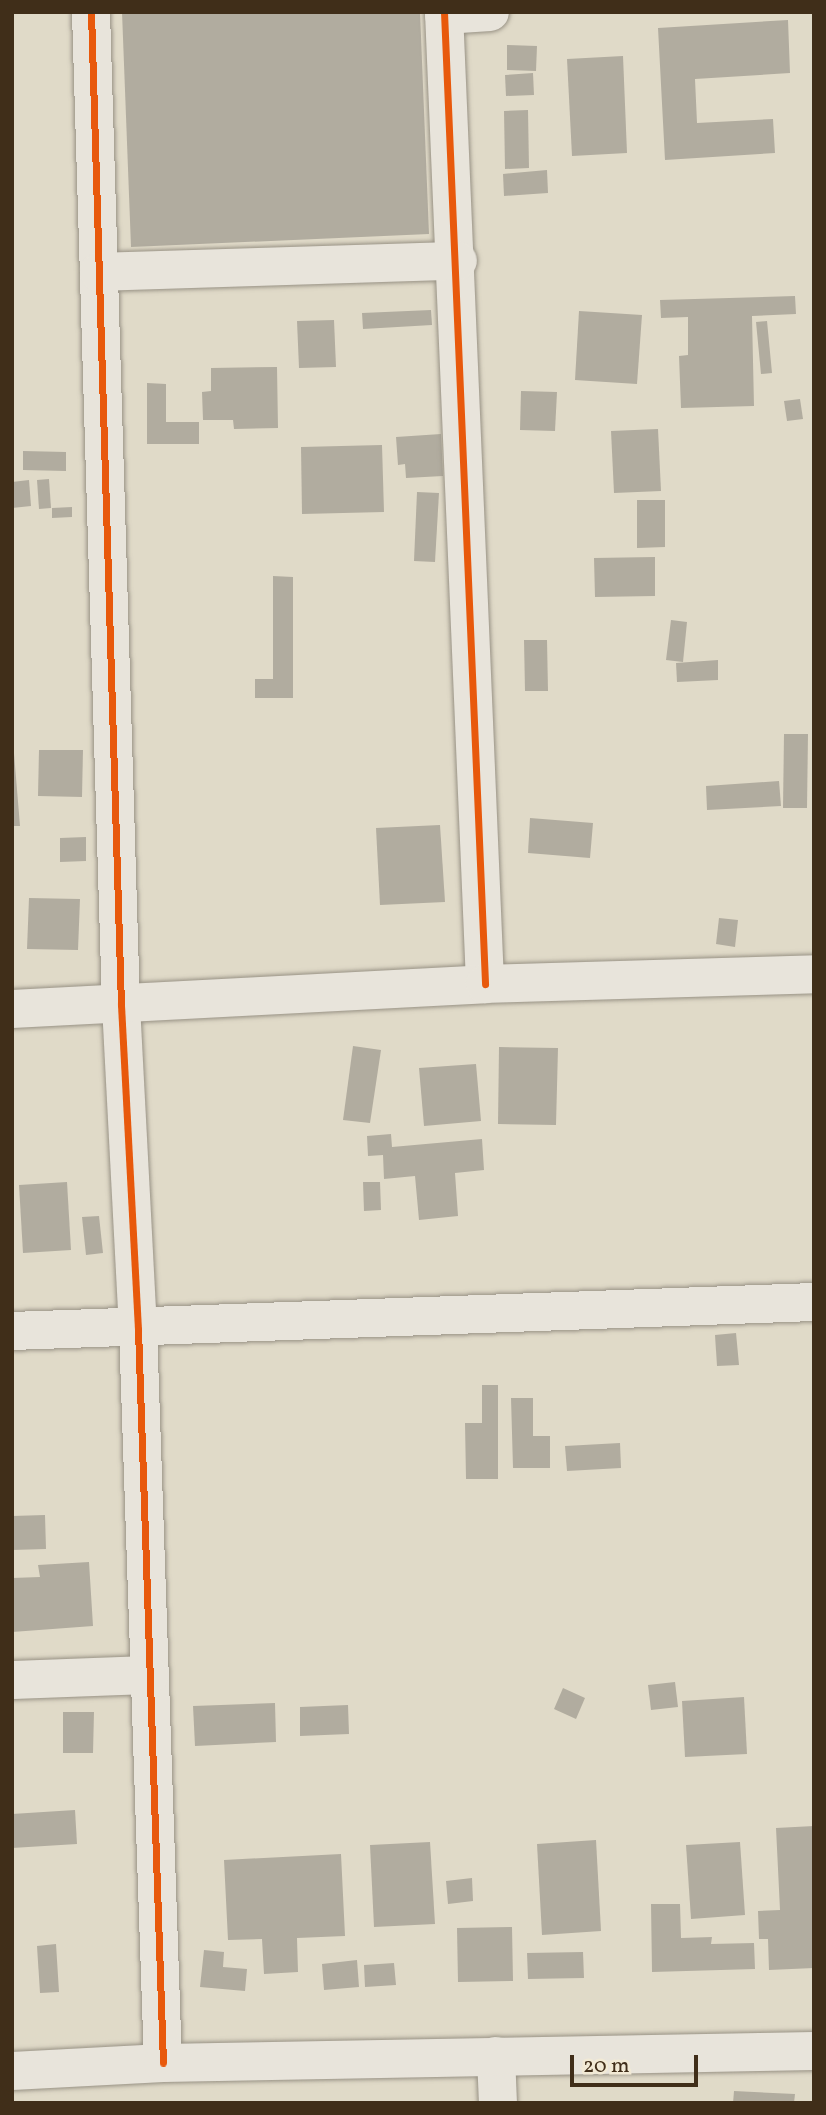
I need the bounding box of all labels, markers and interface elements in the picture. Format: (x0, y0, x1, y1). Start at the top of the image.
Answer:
scale bar (574, 2042, 702, 2086)
text: 20 m (583, 2052, 629, 2081)

